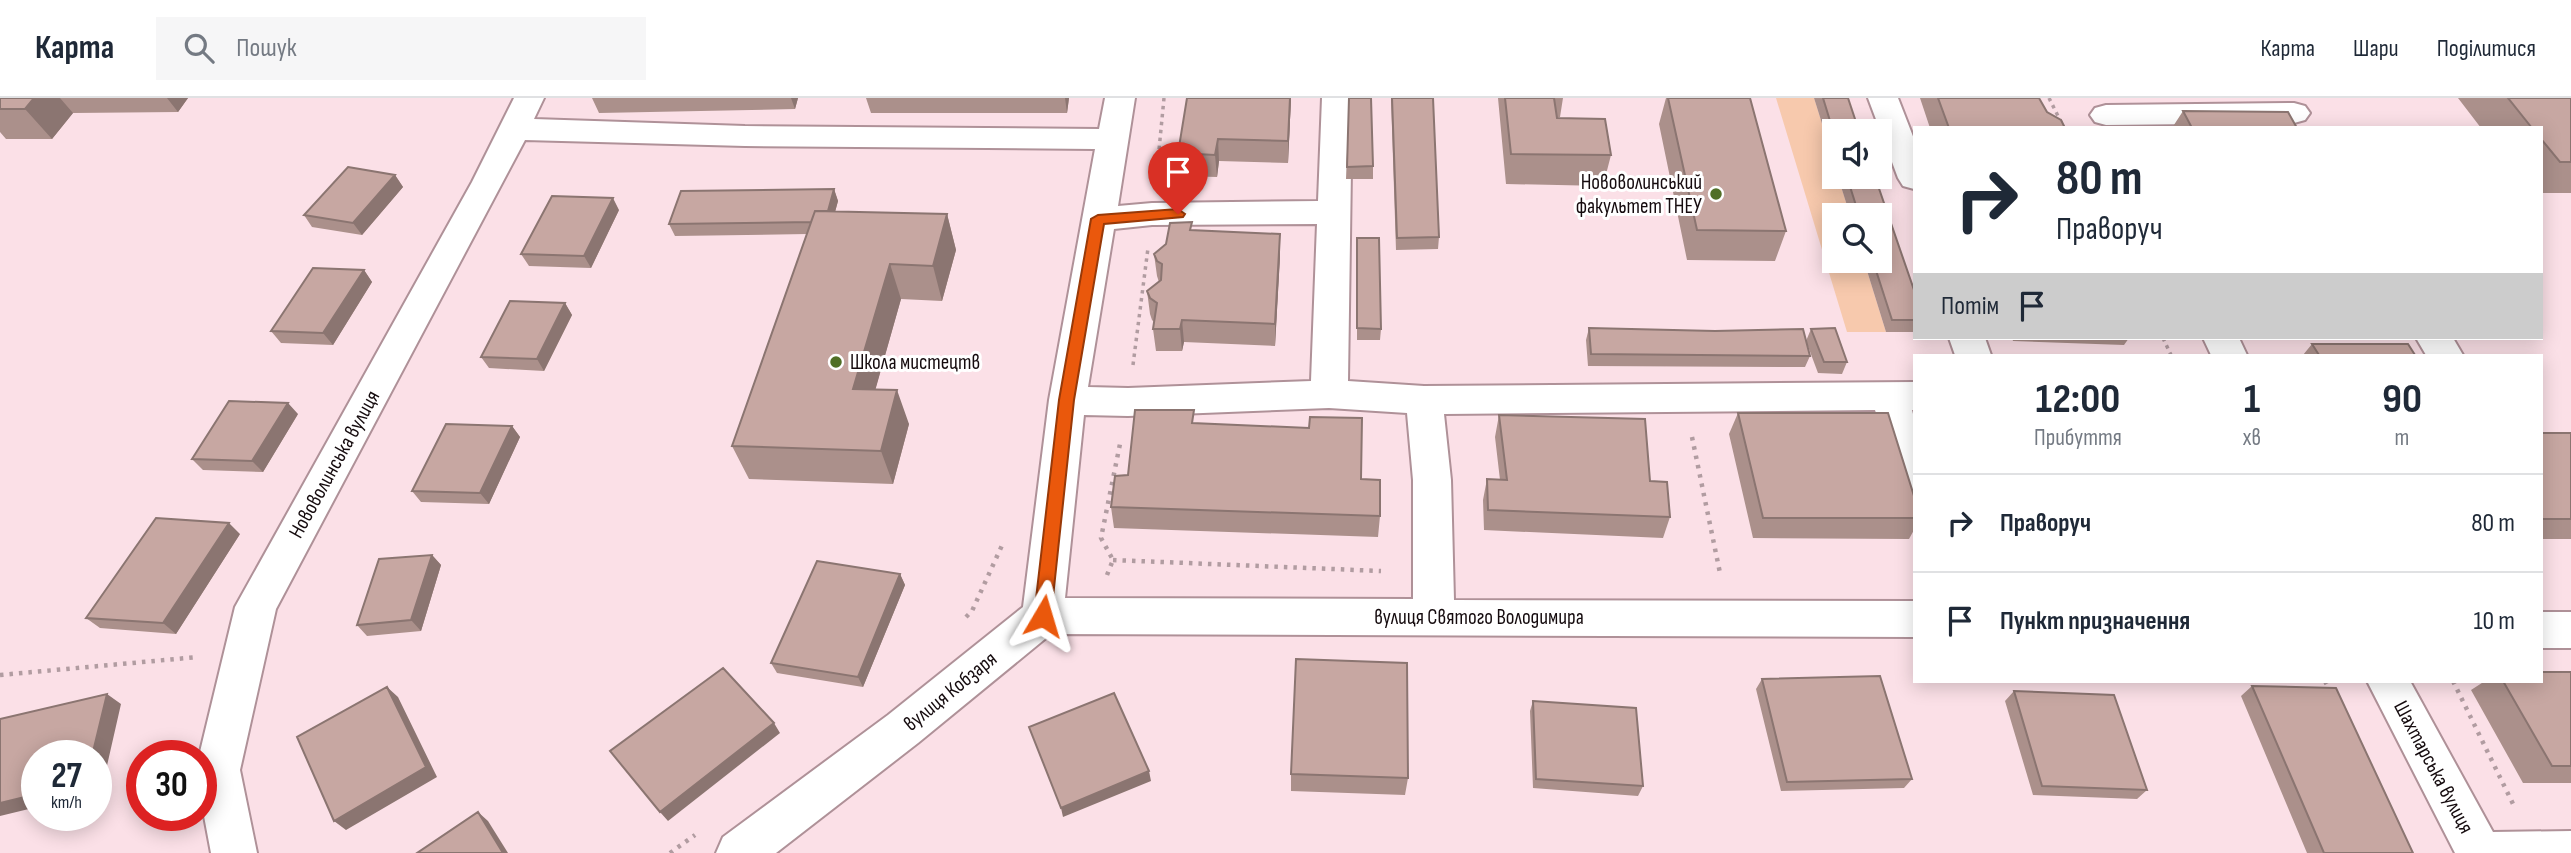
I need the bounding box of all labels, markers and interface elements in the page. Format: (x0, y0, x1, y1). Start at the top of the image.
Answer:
search box (156, 17, 646, 80)
text: Карта (35, 28, 114, 68)
icon: search (180, 29, 218, 67)
text: Пошук (236, 33, 297, 64)
text: Карта (2260, 34, 2315, 63)
text: Шари (2353, 34, 2399, 63)
text: Поділитися (2437, 34, 2536, 63)
map controls (1822, 119, 1892, 273)
button: sound (1822, 119, 1892, 189)
pin (1148, 142, 1208, 214)
text: 80 m (2056, 150, 2143, 209)
icon: arrive (1159, 153, 1197, 191)
icon: right (1941, 154, 2032, 245)
place label: Нововолинський факультет ТНЕУ (1576, 170, 1702, 219)
marker: Нововолинський факультет ТНЕУ (1708, 186, 1724, 202)
button: search (1822, 203, 1892, 273)
text: Праворуч (2056, 210, 2163, 249)
icon: arrive (2013, 287, 2051, 325)
text: Потім (1941, 291, 1999, 322)
place label: Школа мистецтв (850, 350, 980, 375)
marker: Школа мистецтв (828, 354, 844, 370)
text: 12:00 (2036, 374, 2120, 425)
text: 1 (2244, 374, 2260, 425)
text: 90 (2382, 374, 2422, 425)
street label: Нововолинська вулиця (284, 386, 385, 542)
text: Прибуття (2034, 424, 2122, 452)
text: хв (2243, 424, 2261, 452)
text: m (2395, 424, 2409, 452)
icon: right (1941, 504, 1979, 542)
text: Праворуч (2000, 508, 2091, 539)
text: 80 m (2471, 508, 2515, 539)
position arrow (1006, 579, 1080, 653)
icon: arrive (1941, 602, 1979, 640)
street label: вулиця Святого Володимира (1374, 605, 1584, 630)
text: Пункт призначення (2000, 606, 2190, 637)
text: 10 m (2473, 606, 2515, 637)
street label: вулиця Кобзаря (899, 646, 1002, 736)
street label: Шахтарська вулиця (2388, 697, 2479, 838)
speed limit sign: 30 (126, 740, 217, 831)
text: 27 (51, 755, 82, 798)
text: km/h (51, 792, 82, 813)

